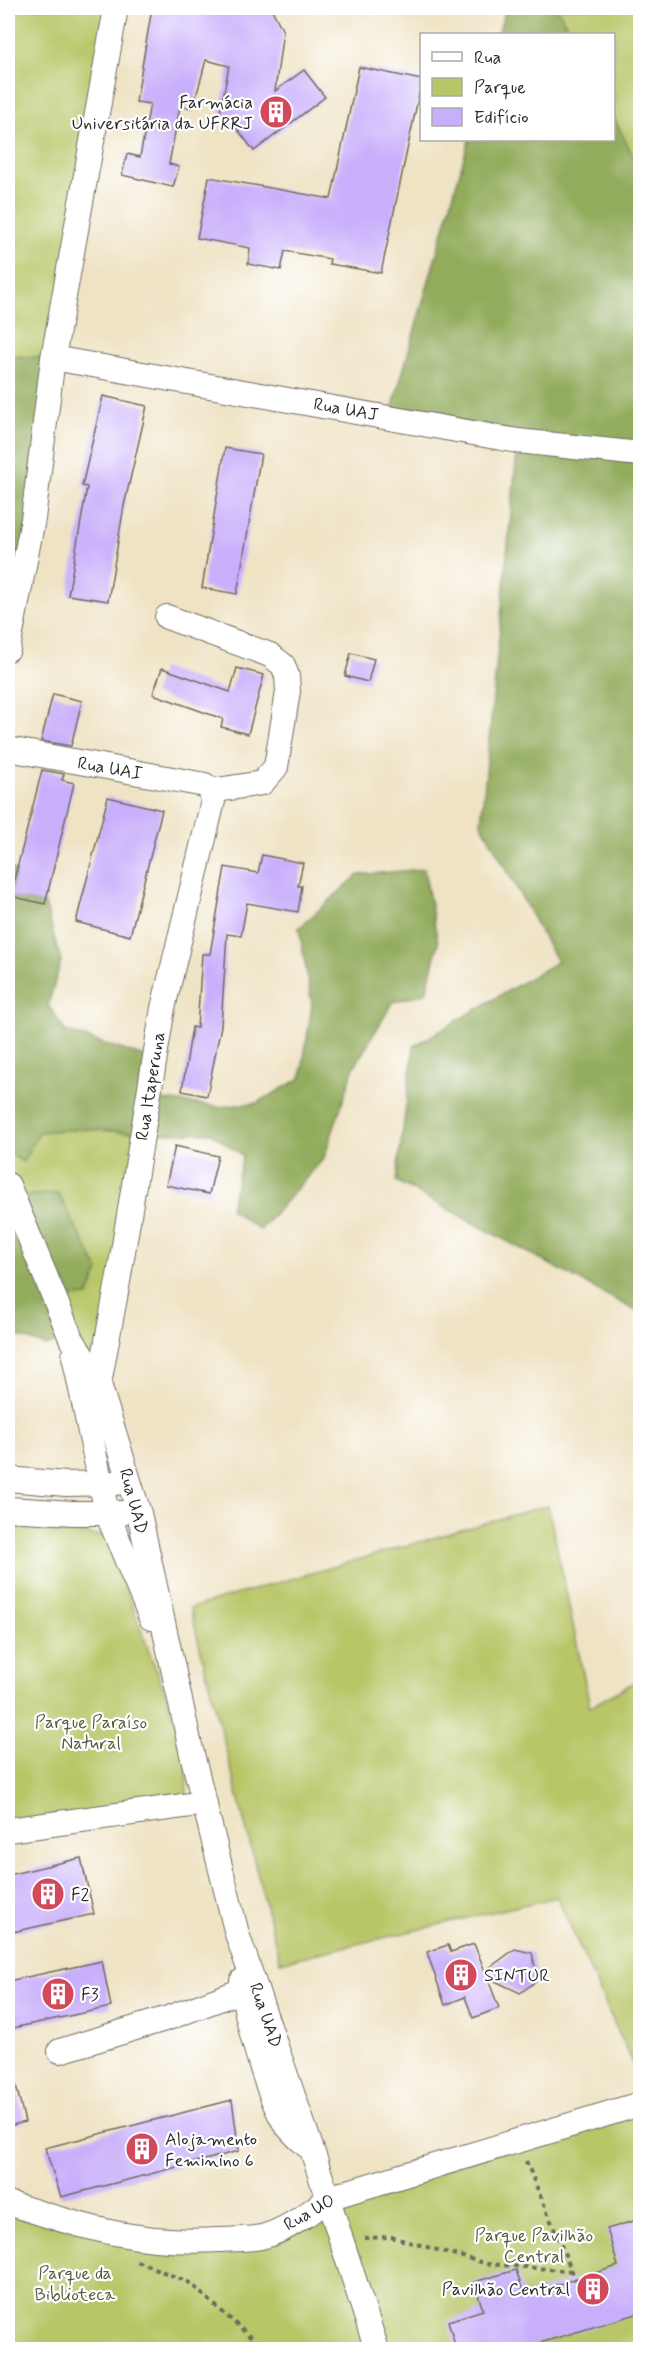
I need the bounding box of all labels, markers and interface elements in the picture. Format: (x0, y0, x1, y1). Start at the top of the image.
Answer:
legend (420, 33, 615, 141)
text: Rua (474, 46, 501, 70)
text: Parque (474, 76, 526, 100)
place label: Farmácia Universitária da UFRRJ (72, 91, 253, 136)
building icon: Farmácia Universitária da UFRRJ (258, 94, 294, 130)
text: Edifício (474, 106, 529, 130)
street label: Rua UAJ (311, 392, 380, 427)
street label: Rua UAI (76, 751, 144, 786)
street label: Rua Itaperuna (131, 1030, 171, 1142)
street label: Rua UAD (113, 1466, 153, 1537)
park label: Parque Paraíso Natural (35, 1711, 147, 1756)
building icon: F2 (30, 1876, 66, 1912)
place label: F2 (71, 1883, 90, 1907)
building icon: SINTUR (443, 1957, 479, 1993)
place label: SINTUR (484, 1964, 550, 1988)
building icon: F3 (40, 1976, 76, 2012)
street label: Rua UAD (243, 1980, 287, 2051)
place label: F3 (81, 1983, 99, 2007)
place label: Alojamento Feminino 6 (165, 2128, 257, 2173)
building icon: Alojamento Feminino 6 (124, 2131, 160, 2167)
street label: Rua UO (280, 2189, 339, 2237)
park label: Parque Pavilhão Central (475, 2224, 593, 2269)
park label: Parque da Biblioteca (35, 2262, 116, 2307)
building icon: Pavilhão Central (575, 2271, 611, 2307)
place label: Pavilhão Central (442, 2278, 570, 2302)

